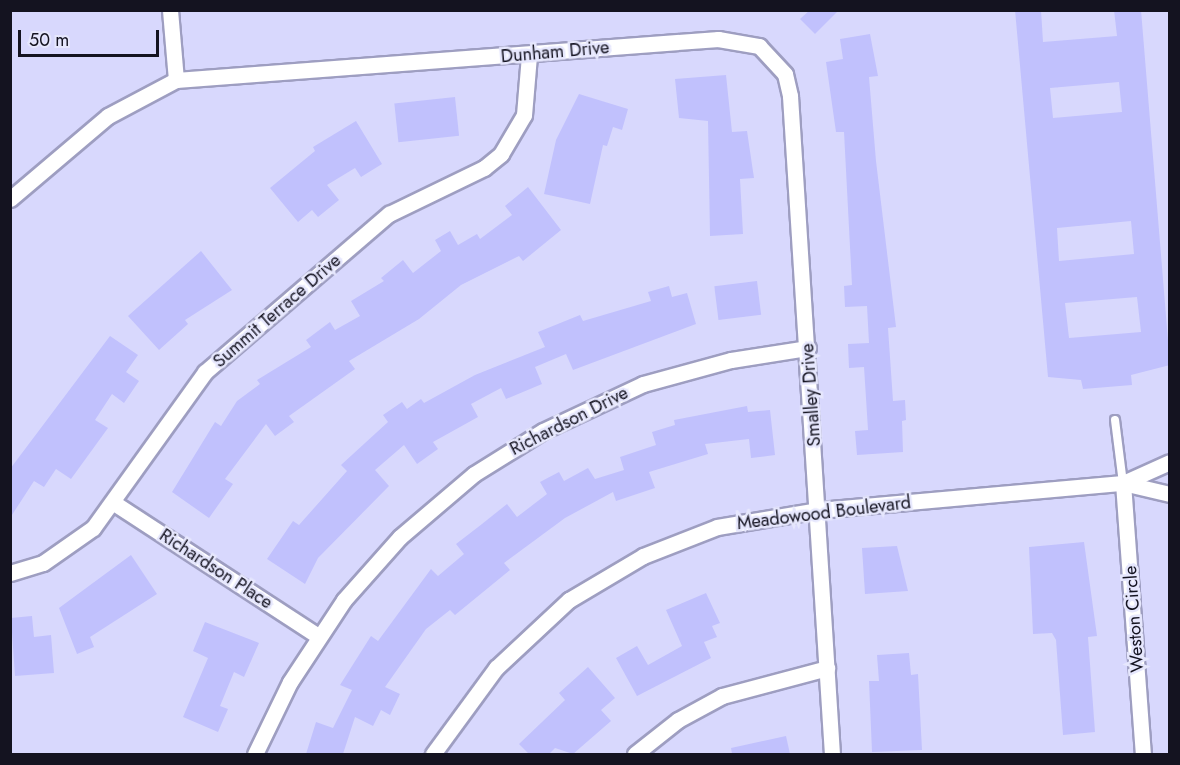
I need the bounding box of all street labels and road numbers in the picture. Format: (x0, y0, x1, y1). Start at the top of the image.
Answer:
street label: Dunham Drive (500, 37, 610, 67)
street label: Summit Terrace Drive (209, 250, 345, 372)
street label: Smalley Drive (797, 343, 825, 447)
street label: Richardson Drive (506, 382, 632, 460)
street label: Meadowood Boulevard (736, 492, 912, 534)
street label: Richardson Place (155, 524, 277, 614)
street label: Weston Circle (1120, 565, 1148, 673)

